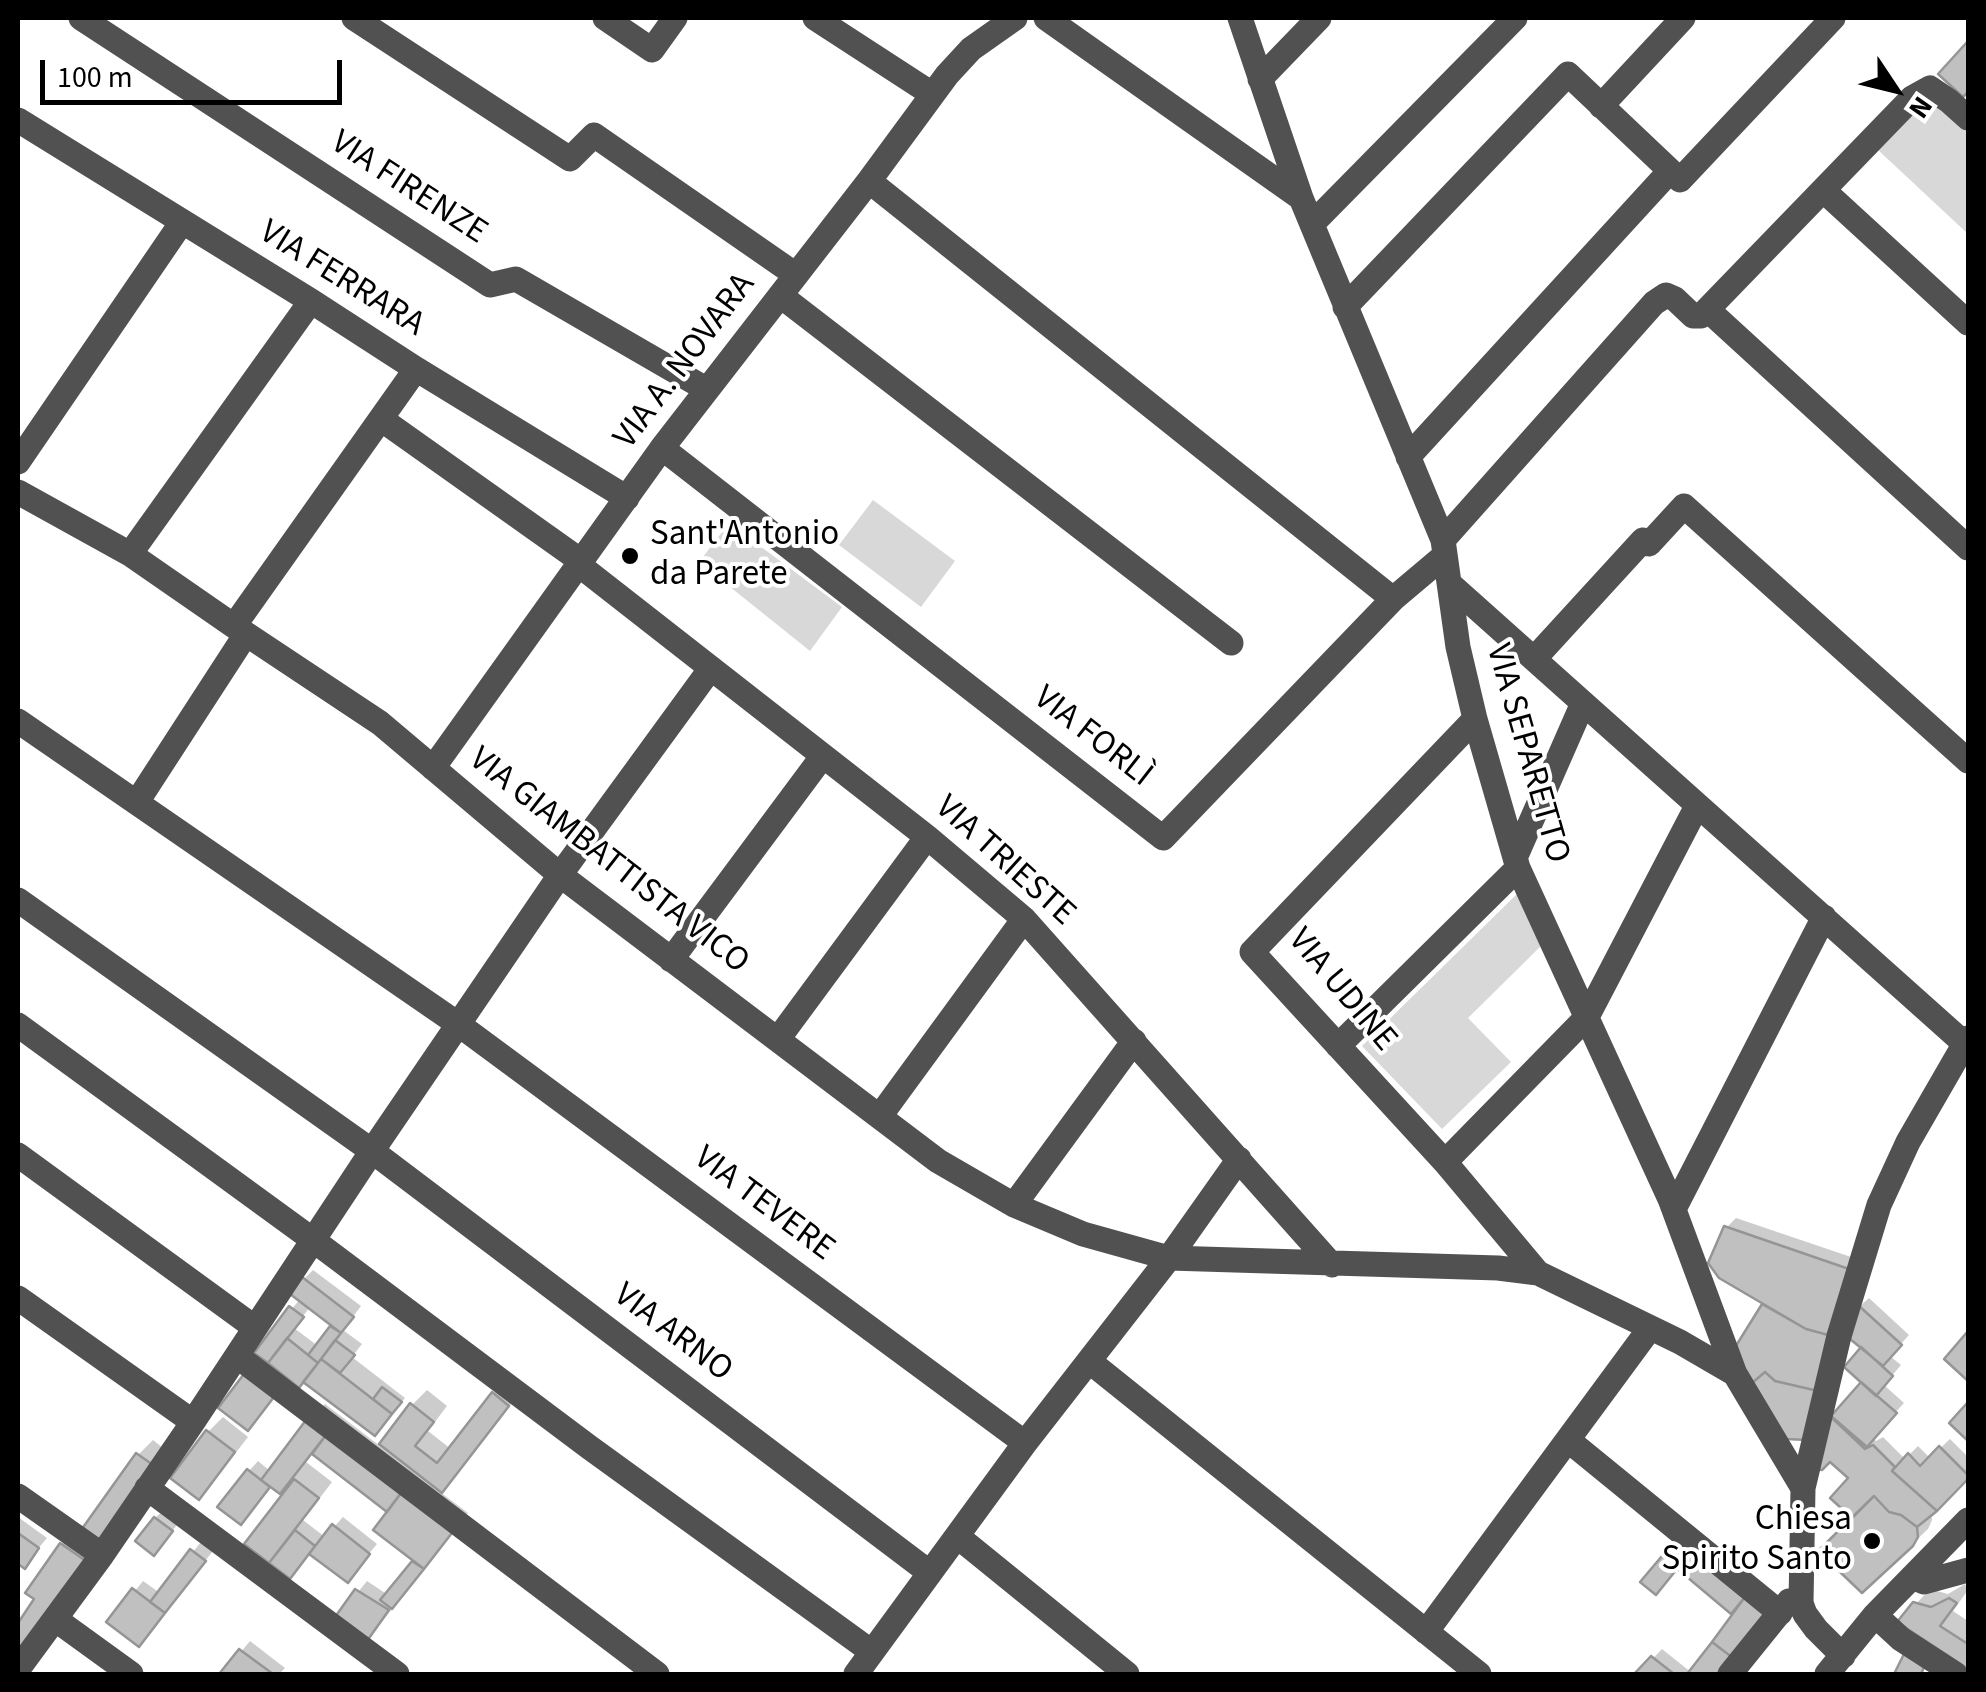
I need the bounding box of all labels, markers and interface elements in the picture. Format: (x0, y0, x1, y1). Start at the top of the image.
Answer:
scale bar (45, 40, 348, 102)
north arrow (1846, 40, 1946, 140)
text: 100 m (57, 56, 133, 99)
text: N (1899, 88, 1942, 126)
street label: VIA FIRENZE (322, 123, 494, 255)
street label: VIA FERRARA (251, 213, 431, 347)
street label: VIA A. NOVARA (606, 266, 766, 458)
place label: Sant'Antonio da Parete (650, 515, 839, 597)
marker: Sant'Antonio da Parete (619, 545, 641, 567)
street label: VIA SEPARETTO (1475, 640, 1577, 868)
street label: VIA FORLÌ (1024, 678, 1160, 798)
street label: VIA GIAMBATTISTA VICO (460, 740, 756, 984)
street label: VIA TRIESTE (925, 788, 1083, 936)
street label: VIA UDINE (1277, 921, 1405, 1061)
street label: VIA TEVERE (684, 1138, 842, 1272)
street label: VIA ARNO (604, 1276, 740, 1392)
place label: Chiesa Spirito Santo (1661, 1500, 1852, 1582)
marker: Chiesa Spirito Santo (1861, 1530, 1883, 1552)

